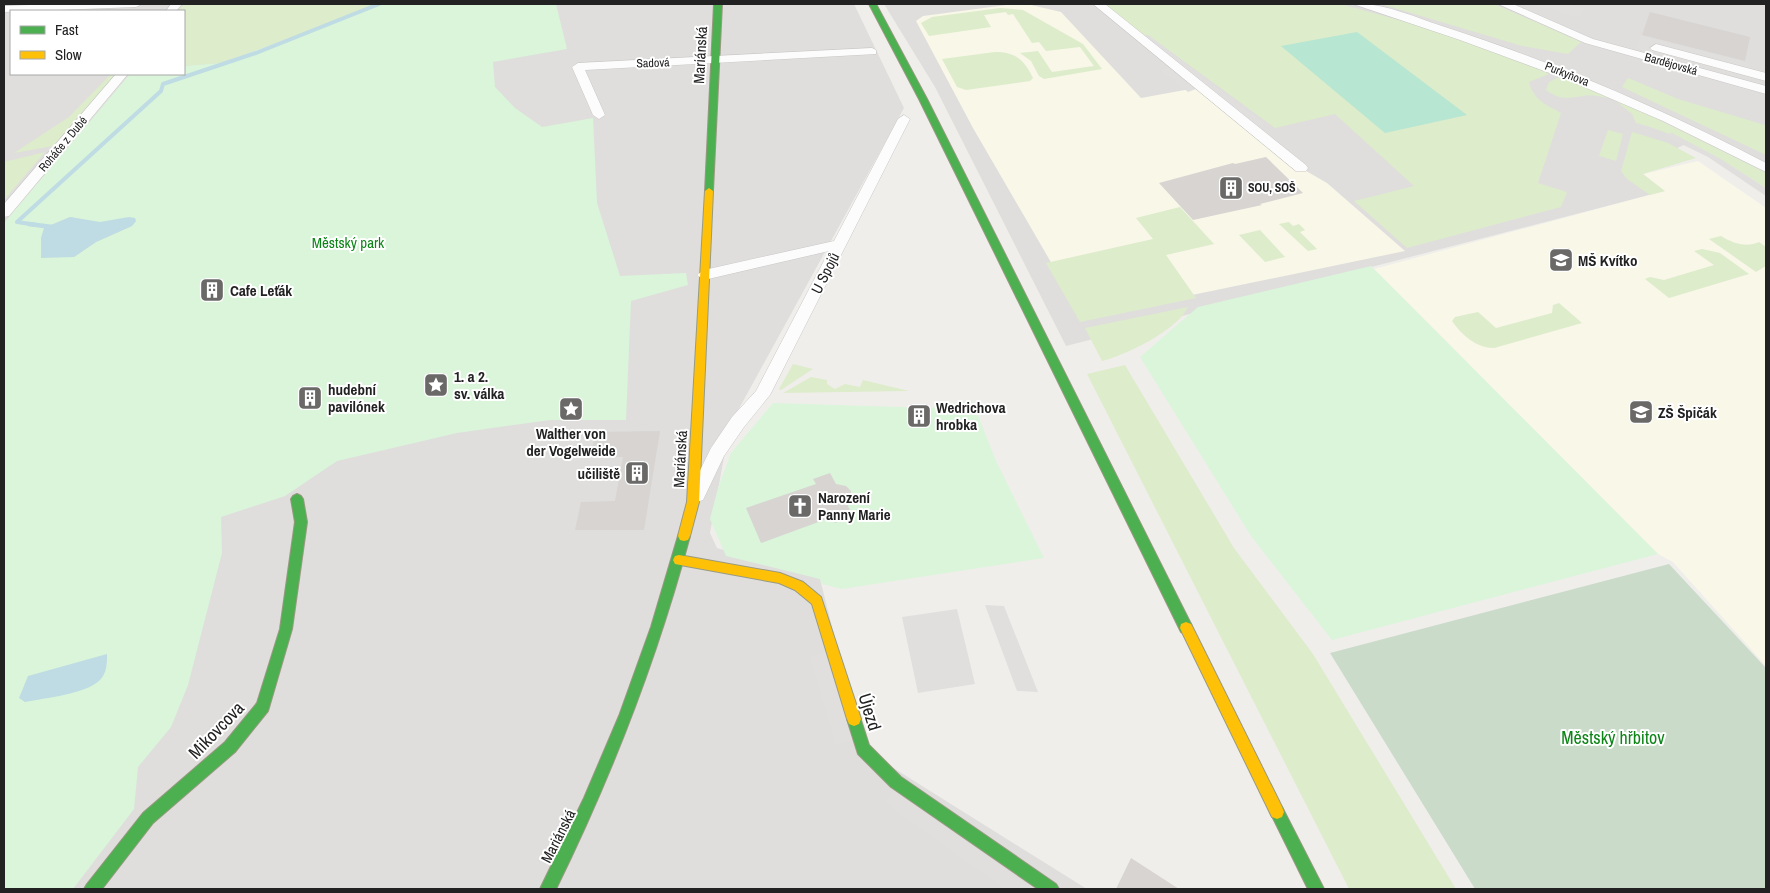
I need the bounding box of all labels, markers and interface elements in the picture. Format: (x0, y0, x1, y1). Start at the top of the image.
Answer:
legend (10, 10, 185, 75)
text: Fast (55, 19, 79, 40)
street label: Mariánská (688, 26, 712, 84)
text: Slow (55, 44, 82, 65)
street label: Bardějovská (1643, 49, 1700, 79)
street label: Sadová (636, 54, 670, 72)
street label: Purkyňova (1542, 58, 1592, 90)
street label: Roháče z Dubé (35, 113, 91, 175)
building icon: SOU, SOŠ (1218, 175, 1244, 201)
place label: SOU, SOŠ (1248, 180, 1296, 196)
park label: Městský park (312, 232, 385, 253)
school or university icon: MŠ Kvítko (1548, 247, 1574, 273)
street label: U Spojů (806, 249, 844, 297)
place label: MŠ Kvítko (1578, 250, 1637, 271)
building icon: Cafe Leťák (199, 277, 225, 303)
place label: Cafe Leťák (230, 280, 292, 301)
place label: 1. a 2. sv. válka (454, 366, 505, 404)
place icon: 1. a 2. sv. válka (423, 372, 449, 398)
place label: hudební pavilónek (328, 379, 385, 417)
building icon: hudební pavilónek (297, 385, 323, 411)
place icon: Walther von der Vogelweide (558, 396, 584, 422)
place label: Wedrichova hrobka (936, 397, 1006, 435)
school or university icon: ZŠ Špičák (1628, 399, 1654, 425)
place label: ZŠ Špičák (1658, 402, 1717, 423)
building icon: Wedrichova hrobka (906, 403, 932, 429)
place label: Walther von der Vogelweide (526, 423, 616, 461)
street label: Mariánská (668, 430, 692, 488)
building icon: učiliště (624, 460, 650, 486)
place label: učiliště (578, 463, 620, 484)
place label: Narození Panny Marie (818, 487, 891, 525)
church icon: Narození Panny Marie (787, 493, 813, 519)
street label: Újezd (853, 690, 887, 734)
street label: Mikovcova (183, 696, 249, 764)
park label: Městský hřbitov (1561, 725, 1665, 750)
street label: Mariánská (536, 806, 580, 866)

